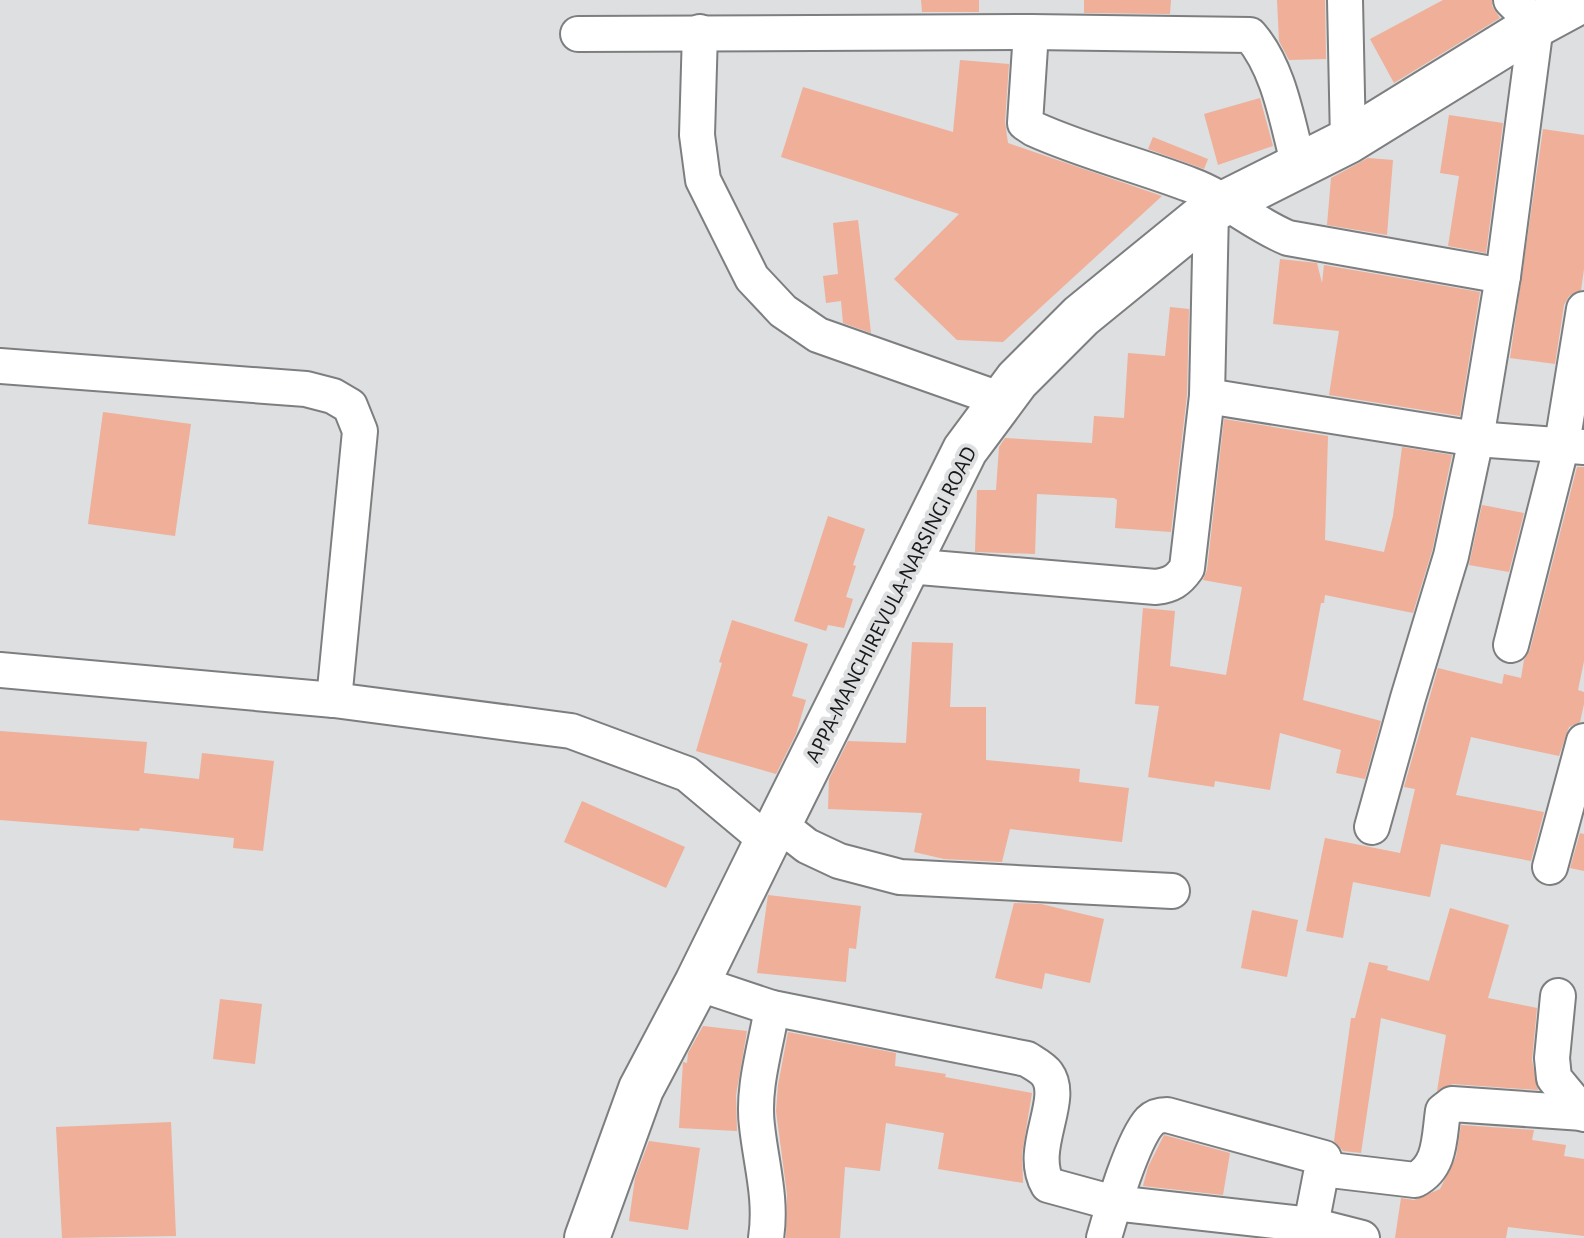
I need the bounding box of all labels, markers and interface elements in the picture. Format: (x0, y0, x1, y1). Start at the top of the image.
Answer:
street label: APPA-MANCHIREVULA-NARSINGI ROAD (801, 443, 980, 766)

